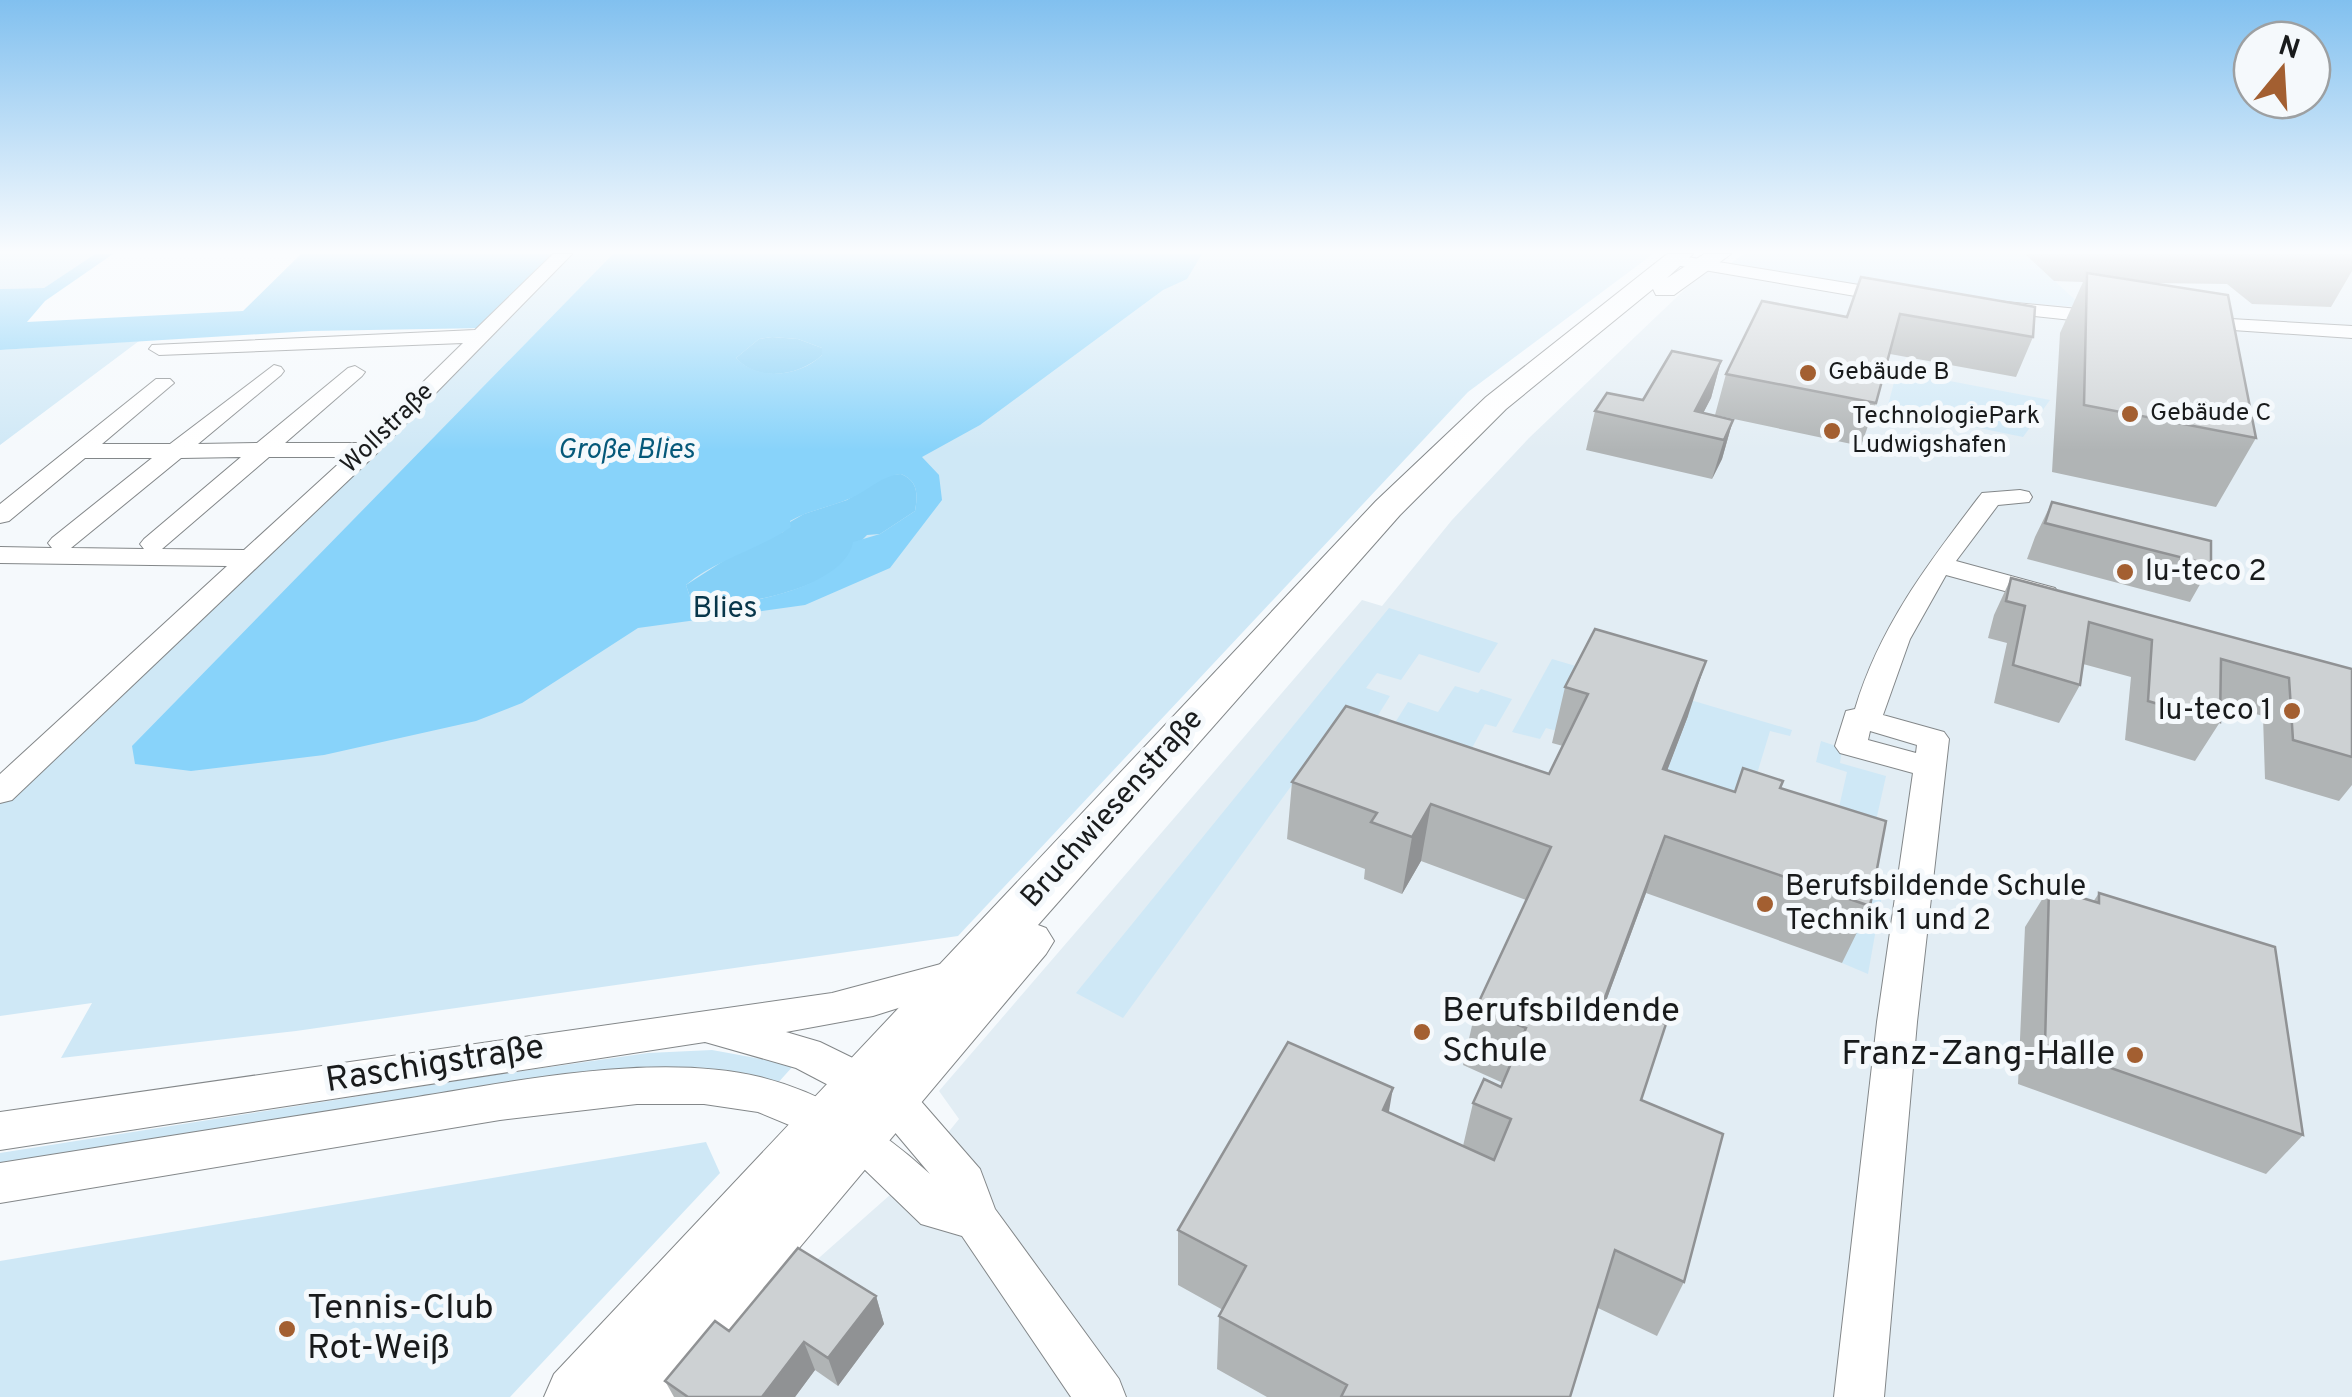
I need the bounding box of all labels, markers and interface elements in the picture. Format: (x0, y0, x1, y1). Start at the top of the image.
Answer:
north arrow (2232, 20, 2332, 120)
text: N (2274, 29, 2304, 69)
place label: Gebäude B (1828, 357, 1950, 389)
marker: Gebäude B (1797, 362, 1819, 384)
street label: Wollstraße (335, 377, 441, 481)
place label: Gebäude C (2150, 398, 2271, 430)
place label: TechnologiePark Ludwigshafen (1852, 401, 2040, 462)
marker: Gebäude C (2119, 403, 2141, 425)
marker: TechnologiePark Ludwigshafen (1821, 420, 1843, 442)
water label: Große Blies (557, 433, 695, 469)
place label: lu-teco 2 (2145, 554, 2267, 591)
marker: lu-teco 2 (2114, 561, 2136, 583)
park label: Blies (692, 591, 758, 628)
place label: lu-teco 1 (2158, 693, 2272, 730)
marker: lu-teco 1 (2281, 700, 2303, 722)
street label: Bruchwiesenstraße (1014, 702, 1212, 916)
place label: Berufsbildende Schule Technik 1 und 2 (1785, 869, 2086, 940)
marker: Berufsbildende Schule Technik 1 und 2 (1754, 893, 1776, 915)
place label: Berufsbildende Schule (1442, 990, 1680, 1074)
marker: Berufsbildende Schule (1411, 1021, 1433, 1043)
street label: Raschigstraße (323, 1026, 547, 1104)
place label: Franz-Zang-Halle (1841, 1033, 2115, 1077)
marker: Franz-Zang-Halle (2124, 1044, 2146, 1066)
place label: Tennis-Club Rot-Weiß (307, 1287, 494, 1371)
marker: Tennis-Club Rot-Weiß (276, 1318, 298, 1340)

